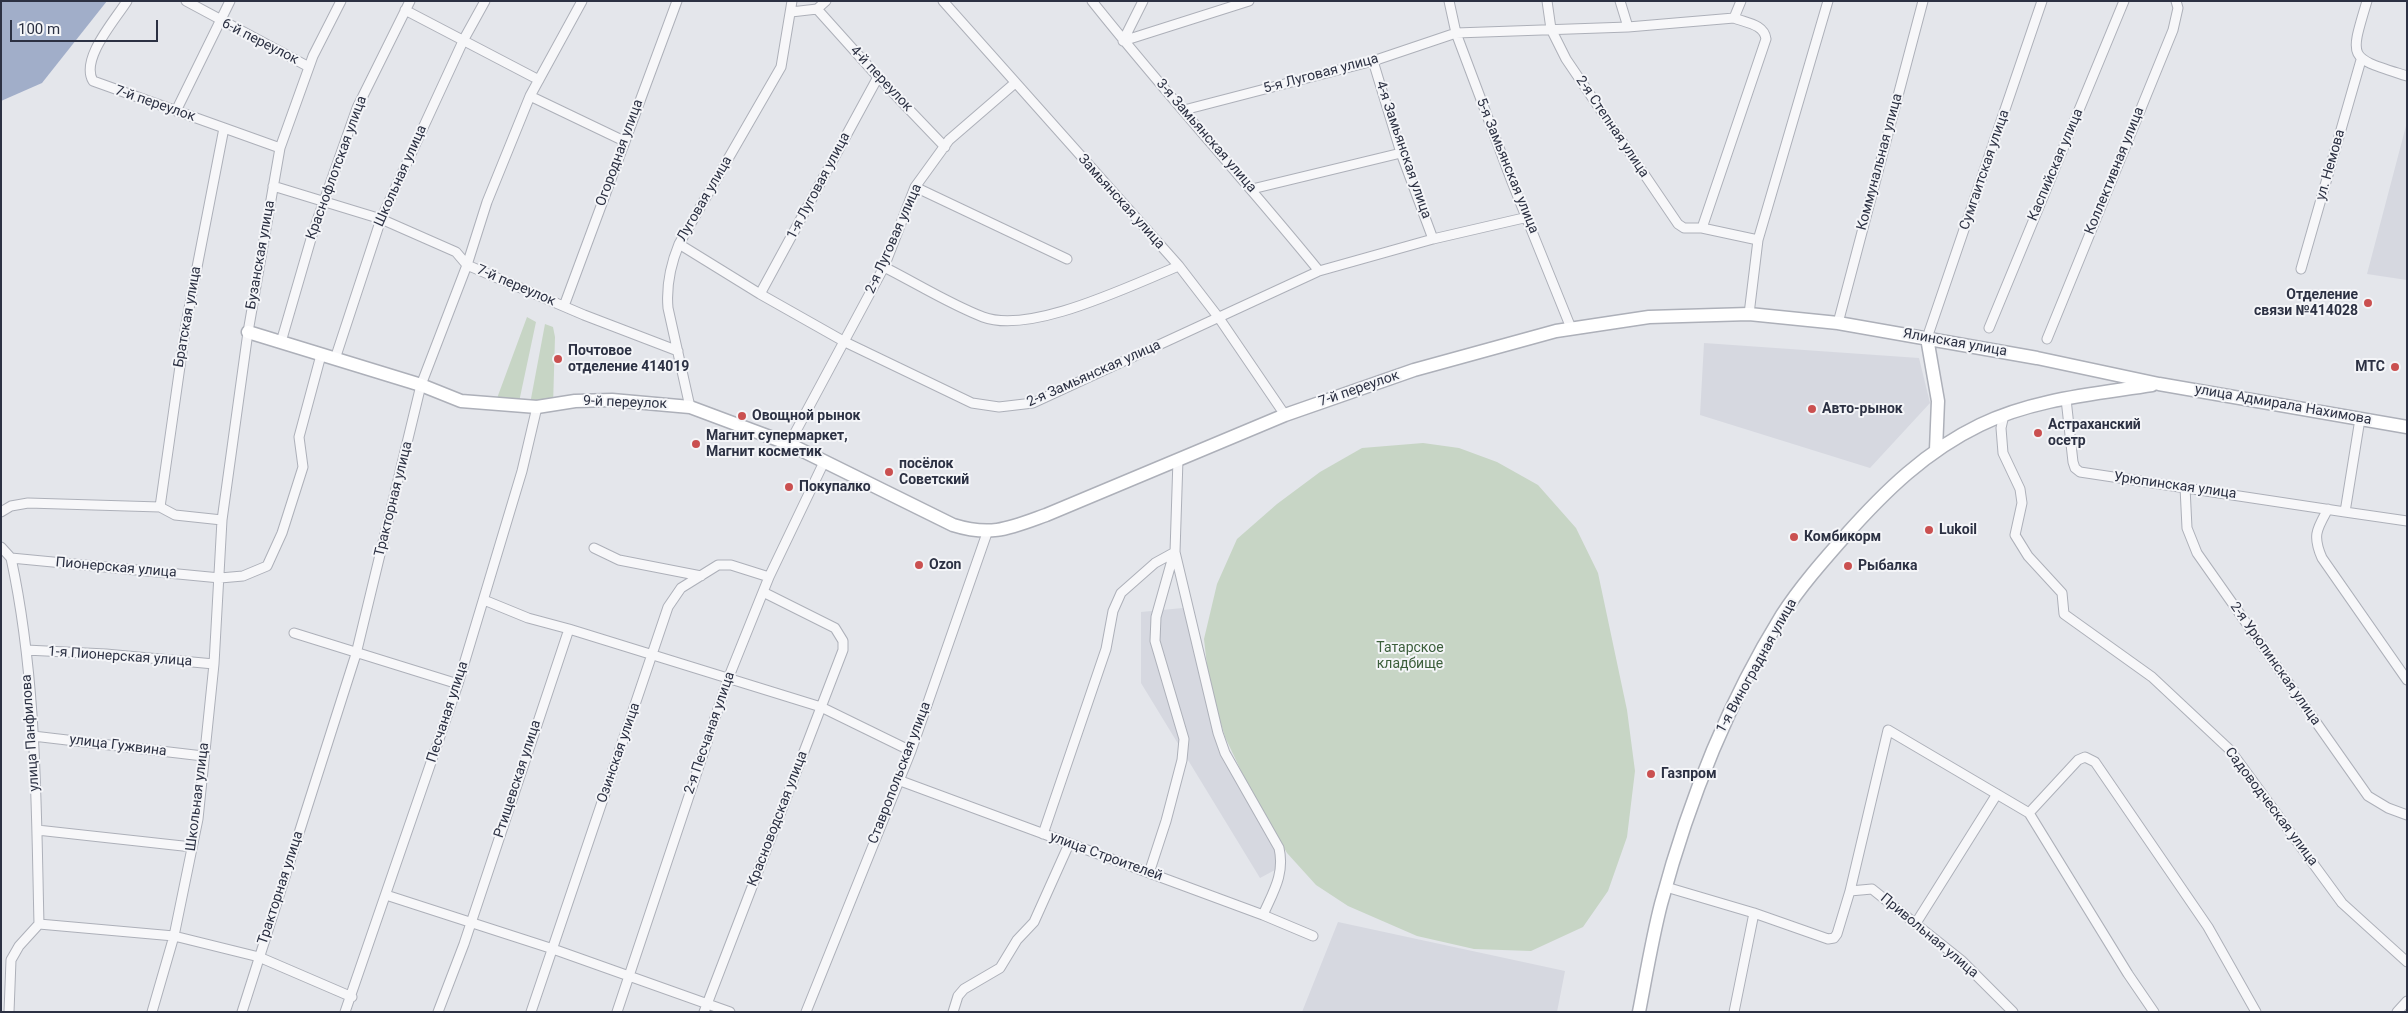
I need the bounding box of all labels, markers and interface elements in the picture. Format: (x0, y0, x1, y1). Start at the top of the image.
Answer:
scale bar (12, 10, 160, 42)
street label: 6-й переулок (219, 15, 301, 69)
text: 100 m (18, 20, 60, 38)
street label: 4-й переулок (846, 43, 916, 115)
street label: 5-я Луговая улица (1262, 51, 1380, 97)
street label: 2-я Степная улица (1572, 73, 1652, 181)
street label: 3-я Замьянская улица (1152, 76, 1260, 196)
street label: 4-я Замьянская улица (1372, 79, 1434, 221)
street label: 7-й переулок (113, 82, 197, 126)
street label: Коммунальная улица (1854, 92, 1906, 232)
street label: Краснофлотская улица (303, 94, 371, 242)
street label: 5-я Замьянская улица (1472, 96, 1542, 236)
street label: Огородная улица (593, 97, 647, 209)
street label: Коллективная улица (2082, 105, 2148, 237)
street label: Каспийская улица (2025, 106, 2087, 224)
street label: Сумгаитская улица (1957, 108, 2013, 232)
street label: Школьная улица (371, 123, 431, 229)
street label: ул. Немова (2313, 128, 2349, 202)
street label: 1-я Луговая улица (784, 130, 854, 242)
street label: Замьянская улица (1074, 151, 1168, 253)
street label: Луговая улица (674, 153, 736, 245)
street label: 2-я Луговая улица (862, 182, 926, 296)
street label: Бузанская улица (243, 199, 279, 311)
street label: 7-й переулок (474, 262, 558, 310)
street label: Братская улица (171, 265, 205, 369)
place label: Отделение связи №414028 (2254, 287, 2358, 320)
marker: Отделение связи №414028 (2362, 297, 2374, 309)
street label: Ялинская улица (1902, 326, 2008, 360)
street label: 2-я Замьянская улица (1025, 337, 1163, 411)
place label: Почтовое отделение 414019 (568, 343, 689, 376)
marker: Почтовое отделение 414019 (552, 353, 564, 365)
place label: МТС (2355, 359, 2385, 375)
marker: МТС (2389, 361, 2401, 373)
street label: 7-й переулок (1317, 367, 1401, 411)
street label: улица Адмирала Нахимова (2193, 381, 2373, 429)
street label: 9-й переулок (583, 393, 667, 413)
place label: Авто-рынок (1822, 401, 1903, 417)
marker: Авто-рынок (1806, 403, 1818, 415)
place label: Овощной рынок (752, 408, 860, 424)
marker: Овощной рынок (736, 410, 748, 422)
place label: Астраханский осетр (2048, 417, 2141, 450)
marker: Астраханский осетр (2032, 427, 2044, 439)
place label: Магнит супермаркет, Магнит косметик (706, 428, 848, 461)
marker: Магнит супермаркет, Магнит косметик (690, 438, 702, 450)
street label: Тракторная улица (372, 440, 416, 558)
place label: посёлок Советский (899, 456, 969, 488)
marker: посёлок Советский (883, 466, 895, 478)
street label: Урюпинская улица (2113, 469, 2237, 503)
place label: Покупалко (799, 479, 871, 495)
marker: Покупалко (783, 481, 795, 493)
place label: Lukoil (1939, 522, 1977, 538)
marker: Lukoil (1923, 524, 1935, 536)
place label: Комбикорм (1804, 529, 1881, 545)
marker: Комбикорм (1788, 531, 1800, 543)
street label: Пионерская улица (55, 554, 177, 582)
place label: Ozon (929, 557, 961, 573)
place label: Рыбалка (1858, 558, 1917, 574)
marker: Ozon (913, 559, 925, 571)
marker: Рыбалка (1842, 560, 1854, 572)
street label: 1-я Виноградная улица (1713, 596, 1801, 736)
street label: 2-я Урюпинская улица (2226, 599, 2324, 729)
park label: Татарское кладбище (1376, 640, 1444, 672)
street label: 1-я Пионерская улица (47, 644, 193, 670)
street label: Песчаная улица (424, 659, 472, 765)
street label: 2-я Песчаная улица (681, 670, 739, 796)
street label: улица Панфилова (19, 674, 43, 792)
street label: Ставропольская улица (865, 700, 935, 846)
street label: Озинская улица (594, 701, 644, 805)
street label: Ртищевская улица (491, 718, 545, 840)
street label: улица Гужвина (68, 732, 168, 760)
street label: Школьная улица (183, 742, 213, 852)
street label: Садоводческая улица (2221, 744, 2321, 870)
street label: Красноводская улица (744, 749, 812, 889)
place label: Газпром (1661, 766, 1717, 782)
marker: Газпром (1645, 768, 1657, 780)
street label: Тракторная улица (255, 829, 307, 947)
street label: улица Строителей (1047, 829, 1165, 885)
street label: Привольная улица (1877, 890, 1981, 982)

